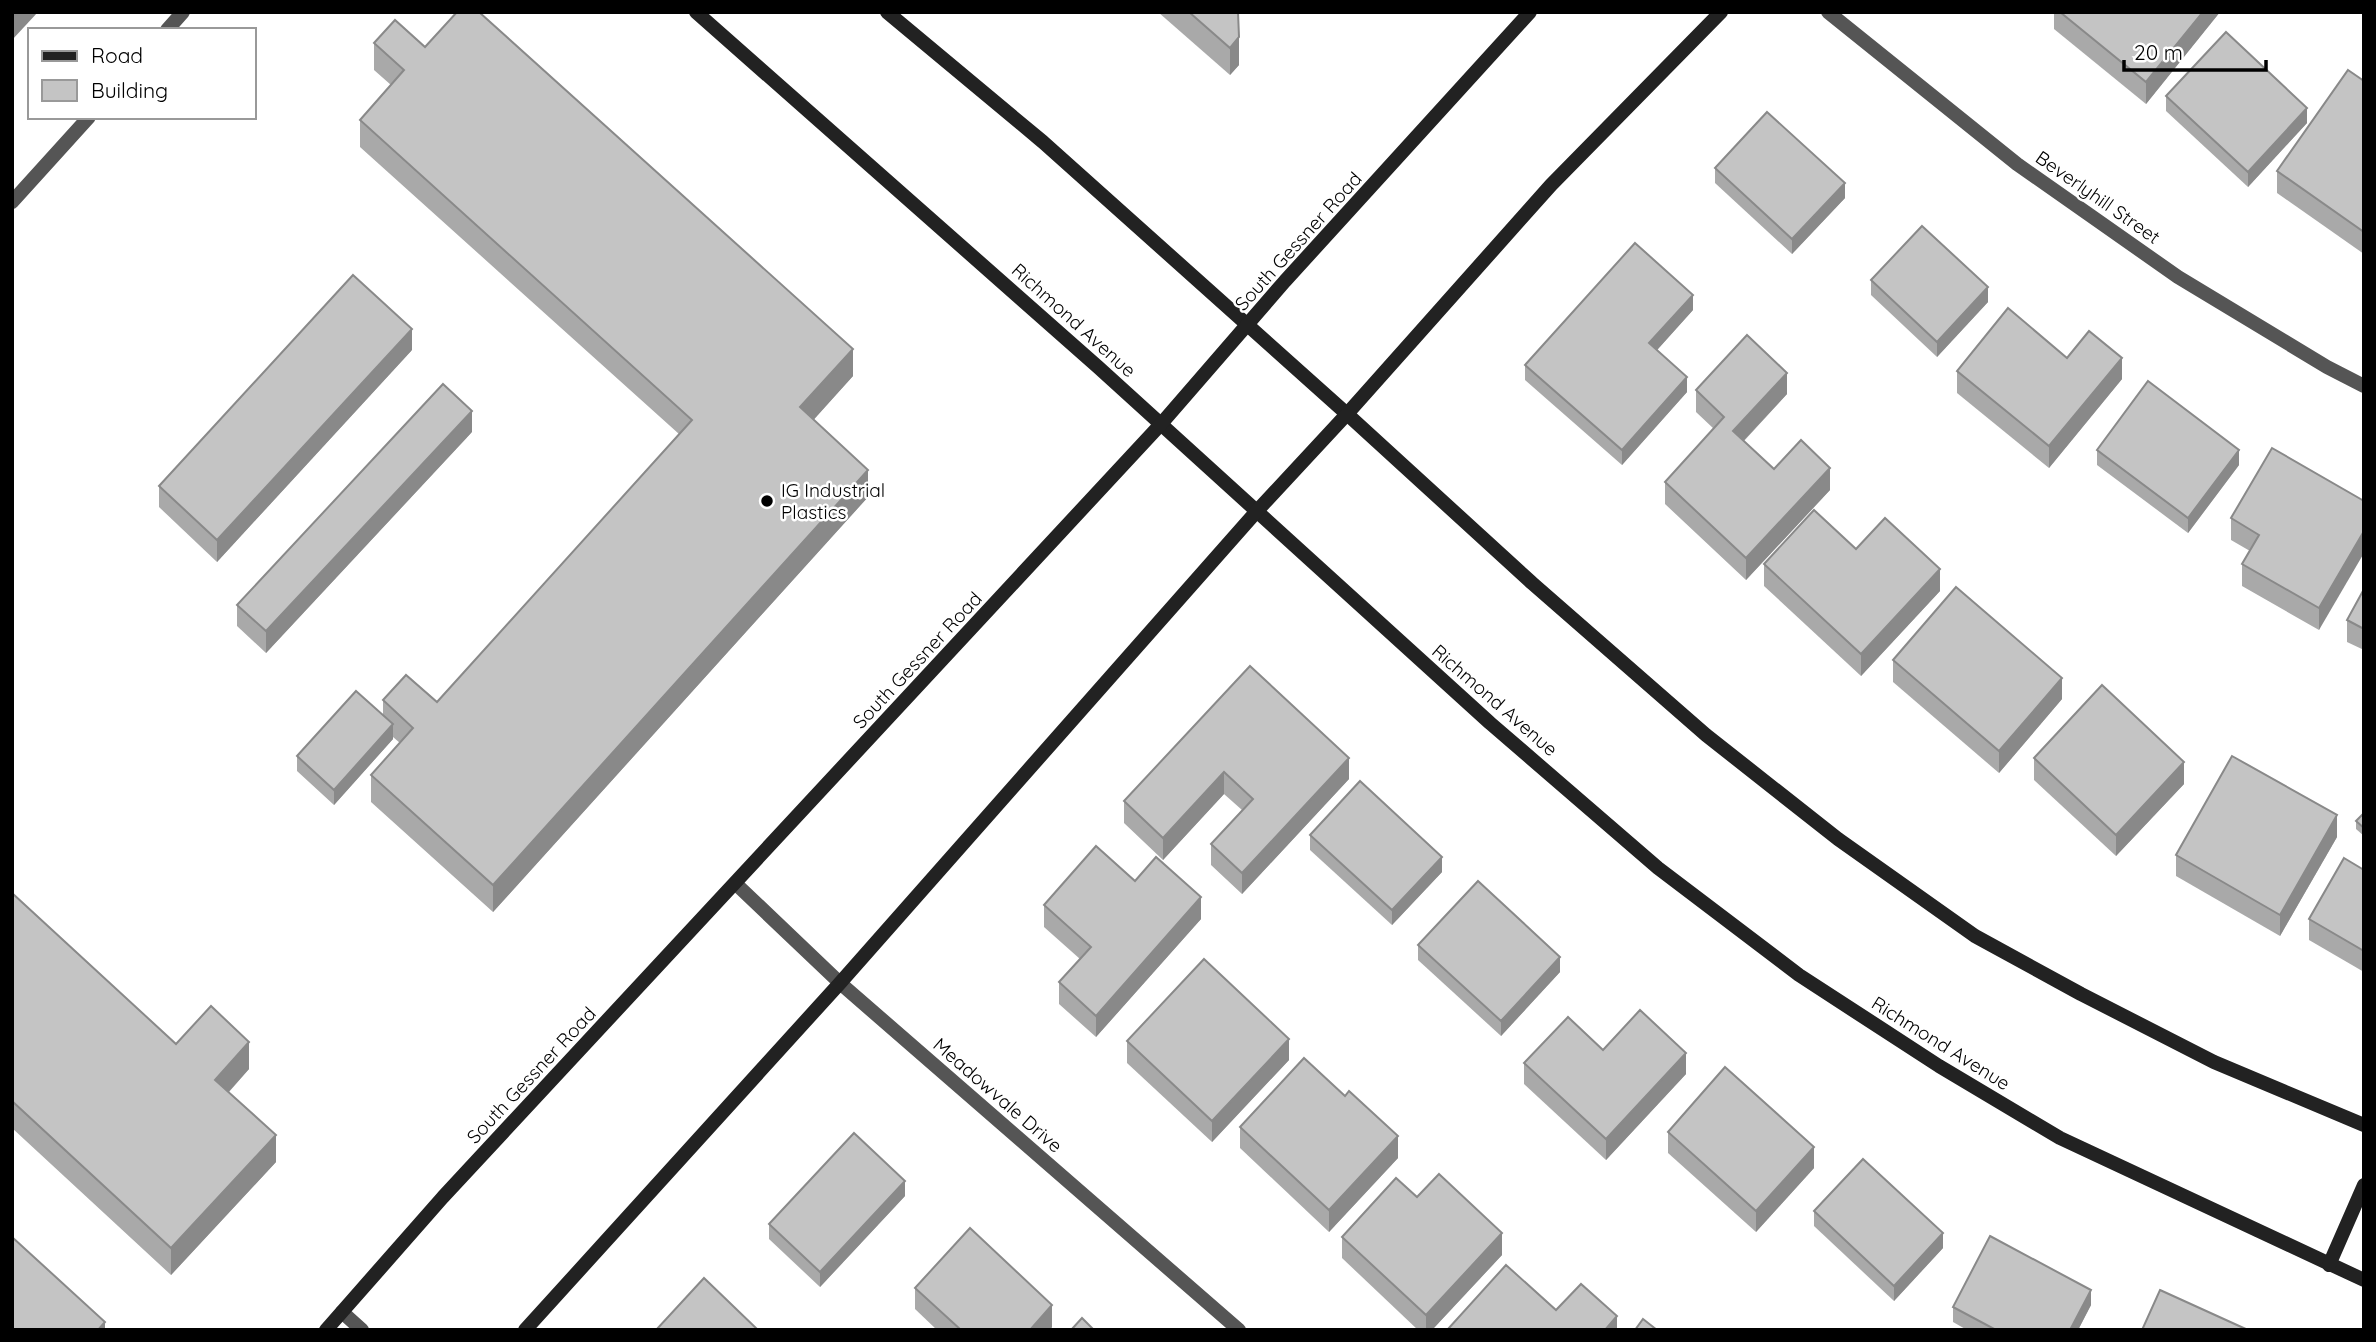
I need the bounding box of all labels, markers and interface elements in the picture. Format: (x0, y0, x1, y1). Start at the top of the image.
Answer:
legend (28, 28, 256, 119)
scale bar (2124, 28, 2266, 72)
text: 20 m (2134, 39, 2183, 65)
text: Road (91, 42, 143, 68)
text: Building (91, 77, 168, 103)
street label: Beverlyhill Street (2031, 145, 2165, 249)
street label: South Gessner Road (1229, 167, 1367, 315)
street label: Richmond Avenue (1007, 258, 1141, 382)
place label: IG Industrial Plastics (781, 478, 885, 524)
marker: IG Industrial Plastics (759, 493, 775, 509)
street label: South Gessner Road (847, 587, 987, 733)
street label: Richmond Avenue (1427, 639, 1563, 761)
street label: Richmond Avenue (1867, 991, 2015, 1095)
street label: South Gessner Road (461, 1002, 601, 1148)
street label: Meadowvale Drive (928, 1032, 1068, 1158)

